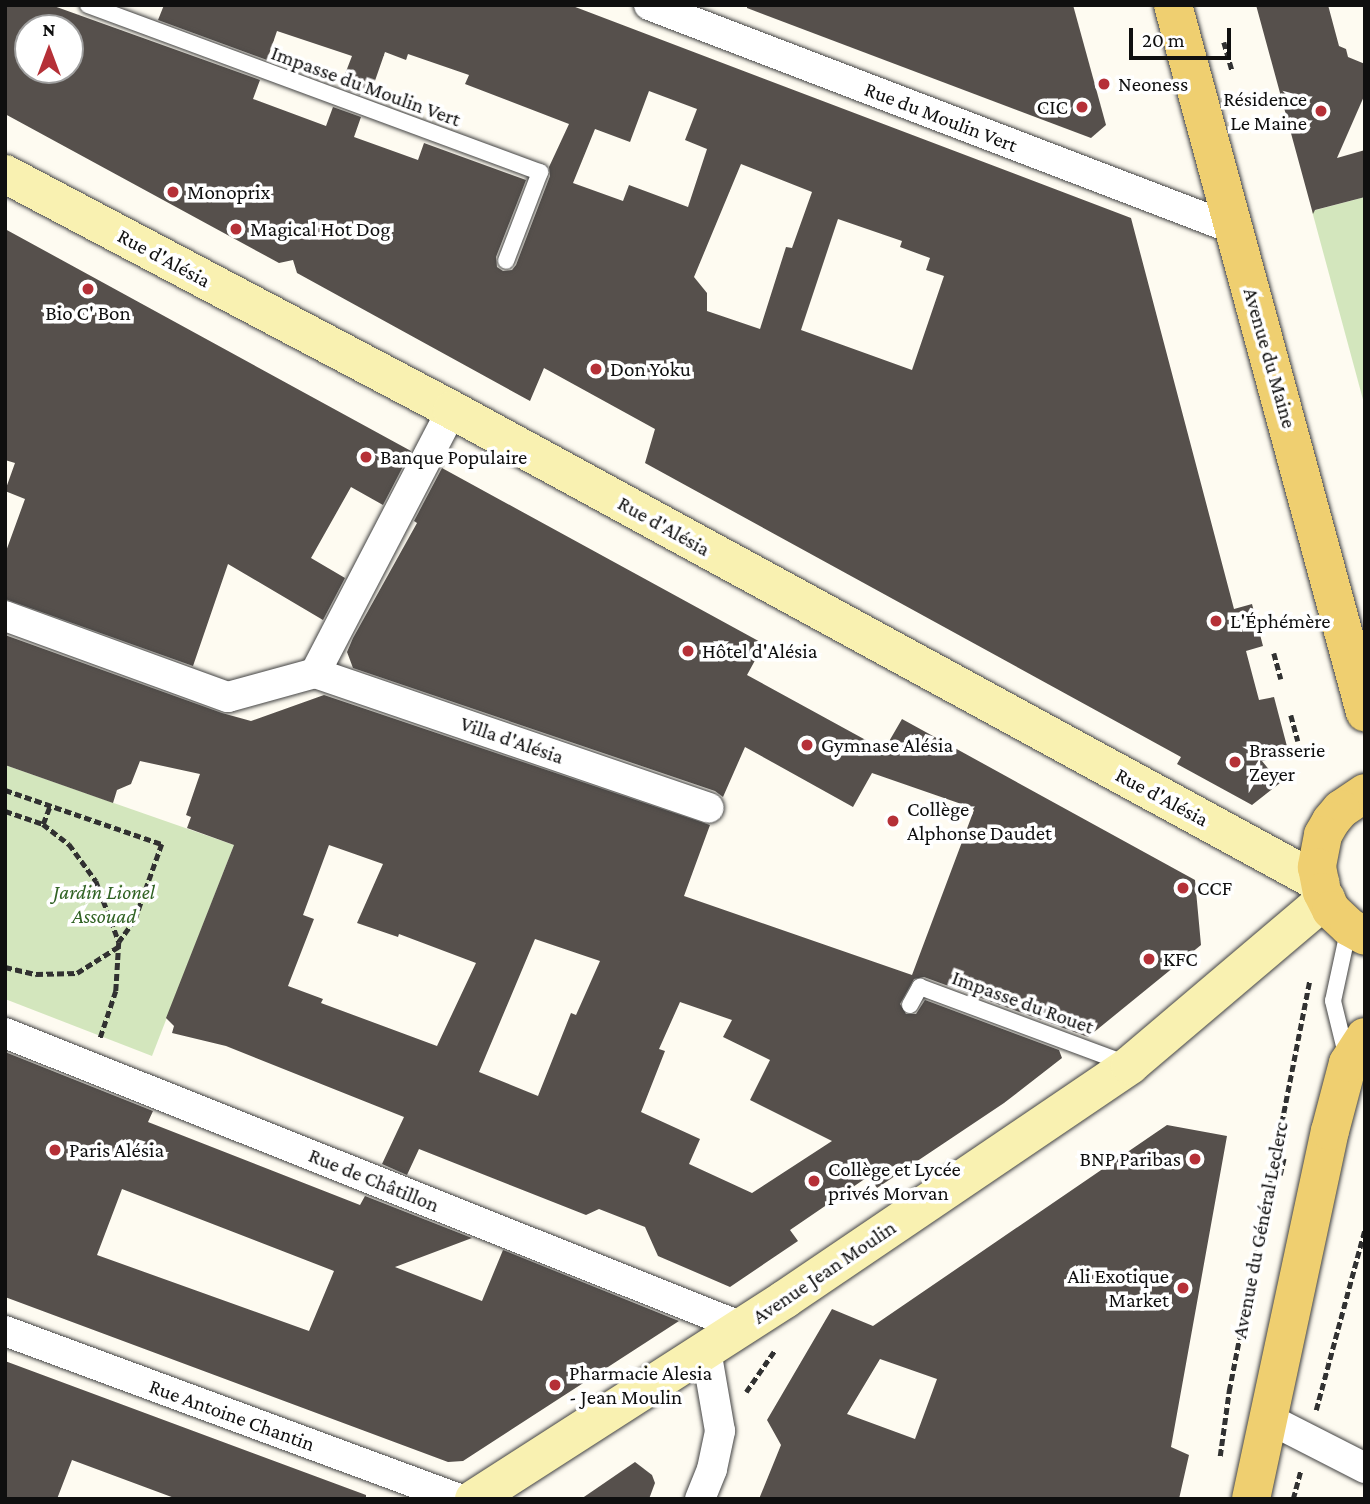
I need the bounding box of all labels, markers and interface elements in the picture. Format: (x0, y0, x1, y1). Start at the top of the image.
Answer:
north arrow (14, 14, 84, 84)
scale bar (1132, 14, 1234, 58)
text: N (43, 19, 55, 40)
text: 20 m (1142, 28, 1185, 52)
street label: Impasse du Moulin Vert (268, 40, 464, 132)
place label: Neoness (1118, 71, 1188, 97)
street label: Rue du Moulin Vert (861, 76, 1021, 158)
marker: Neoness (1096, 76, 1112, 92)
place label: Résidence Le Maine (1223, 86, 1307, 136)
place label: CIC (1037, 94, 1068, 120)
marker: CIC (1074, 99, 1090, 115)
marker: Résidence Le Maine (1313, 103, 1329, 119)
place label: Monoprix (187, 179, 270, 205)
marker: Monoprix (165, 184, 181, 200)
place label: Magical Hot Dog (250, 216, 390, 242)
marker: Magical Hot Dog (228, 221, 244, 237)
street label: Rue d'Alésia (113, 223, 215, 293)
marker: Bio C' Bon (80, 281, 96, 297)
street label: Avenue du Maine (1238, 285, 1302, 431)
place label: Bio C' Bon (45, 300, 131, 326)
place label: Don Yoku (610, 356, 691, 382)
marker: Don Yoku (588, 361, 604, 377)
place label: Banque Populaire (380, 444, 527, 470)
marker: Banque Populaire (358, 449, 374, 465)
street label: Rue d'Alésia (613, 490, 715, 562)
place label: L'Éphémère (1230, 608, 1331, 634)
marker: L'Éphémère (1208, 613, 1224, 629)
place label: Hôtel d'Alésia (702, 638, 818, 664)
marker: Hôtel d'Alésia (680, 643, 696, 659)
street label: Villa d'Alésia (457, 711, 567, 769)
place label: Gymnase Alésia (821, 732, 953, 758)
marker: Gymnase Alésia (799, 737, 815, 753)
place label: Brasserie Zeyer (1249, 737, 1325, 787)
marker: Brasserie Zeyer (1227, 754, 1243, 770)
street label: Rue d'Alésia (1111, 762, 1213, 832)
place label: Collège Alphonse Daudet (907, 796, 1052, 846)
marker: Collège Alphonse Daudet (885, 813, 901, 829)
place label: CCF (1197, 875, 1232, 901)
park label: Jardin Lionel Assouad (53, 879, 155, 929)
marker: CCF (1175, 880, 1191, 896)
place label: KFC (1163, 946, 1198, 972)
marker: KFC (1141, 951, 1157, 967)
street label: Impasse du Rouet (949, 965, 1097, 1039)
street label: Avenue du Général Leclerc (1227, 1120, 1293, 1340)
place label: Paris Alésia (69, 1137, 164, 1163)
marker: Paris Alésia (47, 1142, 63, 1158)
street label: Rue de Châtillon (305, 1142, 443, 1218)
place label: BNP Paribas (1080, 1146, 1181, 1172)
marker: BNP Paribas (1187, 1151, 1203, 1167)
place label: Collège et Lycée privés Morvan (828, 1156, 961, 1206)
marker: Collège et Lycée privés Morvan (806, 1173, 822, 1189)
street label: Avenue Jean Moulin (748, 1215, 900, 1329)
place label: Ali Exotique Market (1068, 1263, 1169, 1313)
marker: Ali Exotique Market (1175, 1280, 1191, 1296)
place label: Pharmacie Alesia - Jean Moulin (569, 1360, 712, 1410)
street label: Rue Antoine Chantin (146, 1373, 318, 1457)
marker: Pharmacie Alesia - Jean Moulin (547, 1377, 563, 1393)

